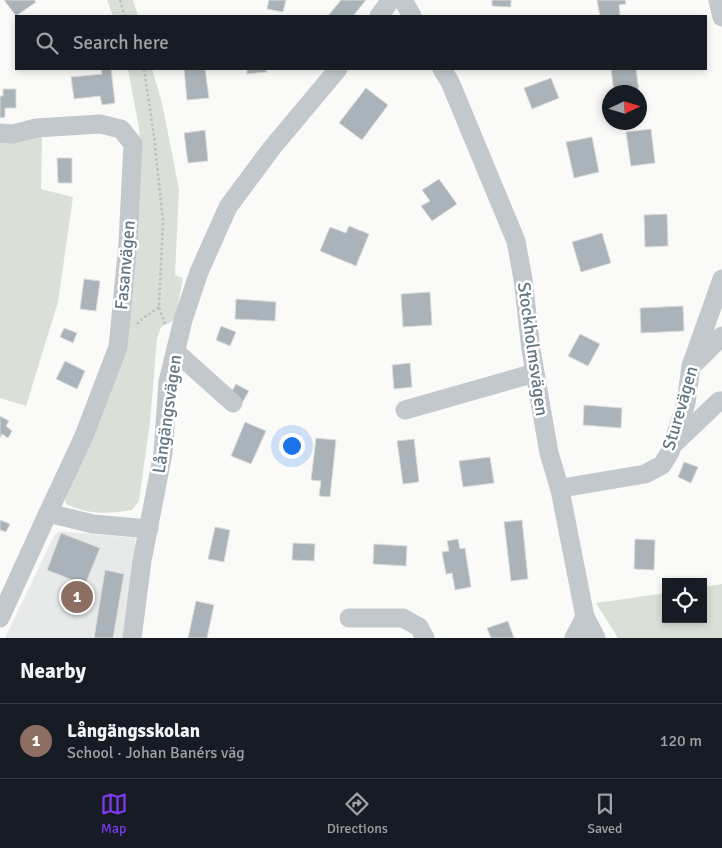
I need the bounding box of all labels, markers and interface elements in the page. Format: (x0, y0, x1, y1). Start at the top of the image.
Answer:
search box (15, 15, 707, 70)
icon: search (33, 29, 61, 57)
text: Search here (73, 31, 169, 55)
north arrow (602, 85, 647, 130)
street label: Fasanvägen (110, 219, 140, 311)
street label: Stockholmsvägen (513, 281, 553, 417)
street label: Långängsvägen (148, 353, 186, 475)
street label: Sturevägen (657, 363, 703, 453)
your location (279, 433, 305, 459)
pin: 1 (61, 578, 93, 616)
map controls (662, 578, 707, 623)
button: locate (662, 578, 707, 623)
text: Nearby (20, 658, 86, 684)
text: Långängsskolan (67, 719, 200, 743)
text: 1 (32, 731, 40, 751)
text: 120 m (660, 731, 702, 751)
text: School · Johan Banérs väg (67, 743, 245, 763)
tab: Map (100, 790, 128, 837)
tab: Directions (327, 790, 388, 837)
tab: Saved (587, 790, 622, 837)

